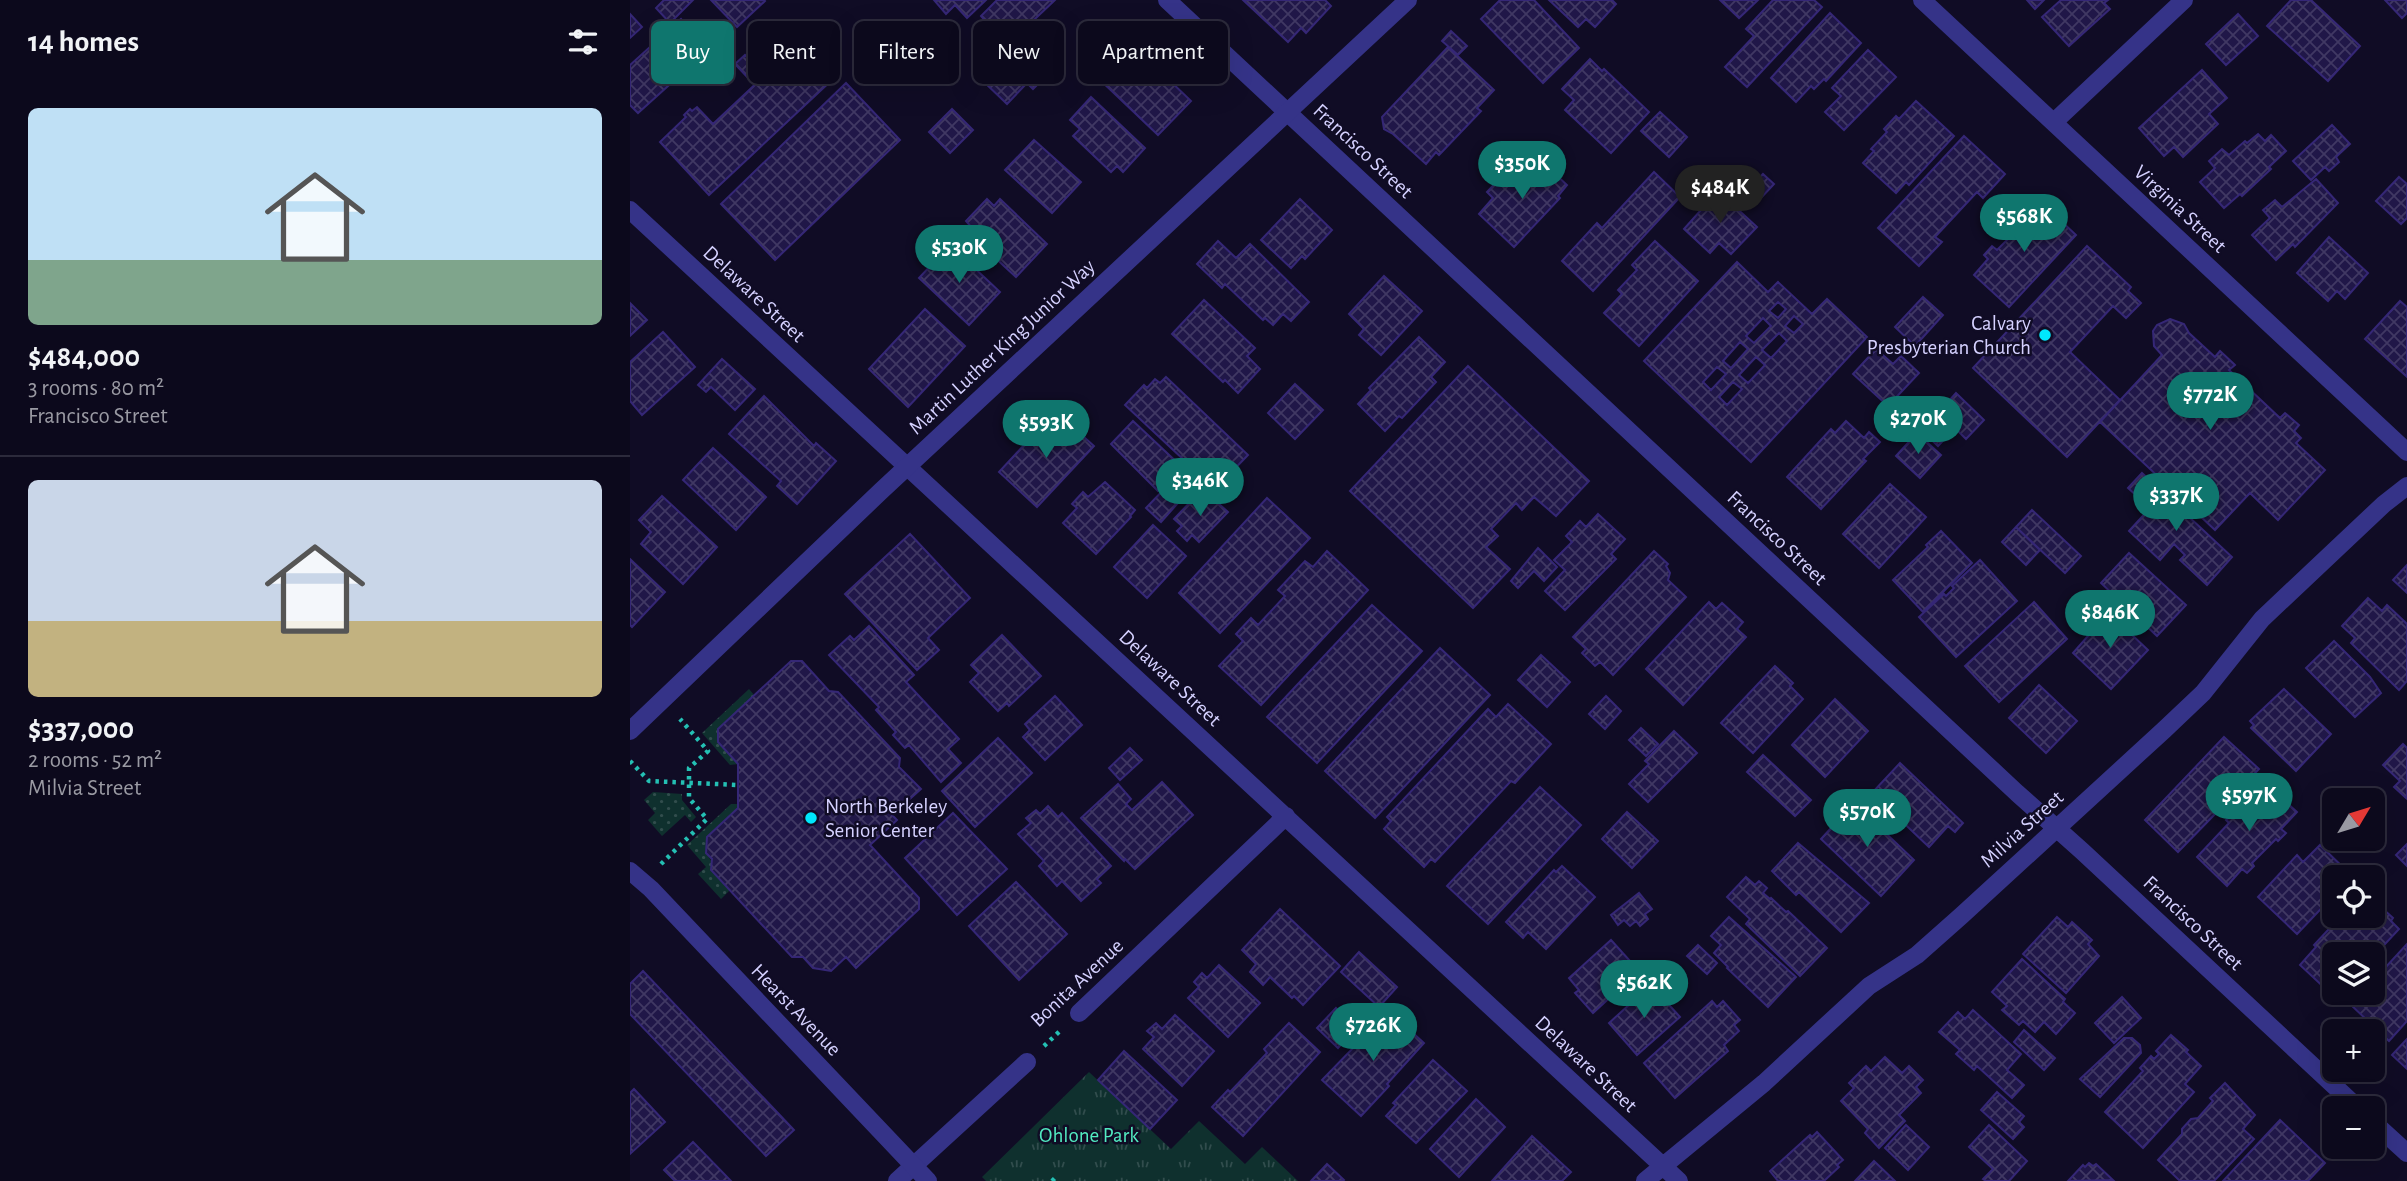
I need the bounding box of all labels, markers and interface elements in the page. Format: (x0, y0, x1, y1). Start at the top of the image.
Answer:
chip: Buy (651, 21, 734, 84)
chip: Rent (748, 21, 840, 84)
chip: Filters (854, 21, 959, 84)
chip: New (973, 21, 1064, 84)
chip: Apartment (1078, 21, 1228, 84)
icon: filters (564, 23, 602, 61)
text: 14 homes (28, 27, 139, 57)
street label: Francisco Street (1309, 100, 1417, 202)
pin: $350K (1473, 142, 1571, 201)
text: $350K (1494, 152, 1550, 175)
icon: home (252, 154, 378, 280)
street label: Virginia Street (2130, 161, 2230, 257)
pin: $484K (1671, 166, 1769, 225)
text: $484K (1691, 176, 1749, 199)
pin: $568K (1975, 194, 2073, 254)
text: $568K (1996, 205, 2052, 228)
pin: $530K (910, 226, 1008, 285)
text: $530K (931, 236, 987, 259)
street label: Delaware Street (699, 242, 809, 346)
street label: Martin Luther King Junior Way (905, 255, 1099, 439)
place label: Calvary Presbyterian Church (1867, 313, 2031, 358)
marker: Calvary Presbyterian Church (2037, 327, 2053, 343)
text: $484,000 (28, 342, 140, 372)
pin: $772K (2161, 372, 2259, 432)
text: 3 rooms · 80 m² (28, 377, 164, 400)
text: $772K (2183, 383, 2237, 406)
pin: $270K (1869, 396, 1967, 456)
pin: $593K (997, 400, 1095, 460)
text: Francisco Street (28, 405, 168, 428)
text: $270K (1890, 407, 1946, 430)
text: $593K (1019, 411, 1073, 434)
pin: $346K (1151, 458, 1249, 518)
text: $346K (1172, 469, 1228, 492)
pin: $337K (2127, 474, 2225, 533)
text: $337K (2149, 484, 2203, 507)
street label: Francisco Street (1723, 487, 1831, 589)
icon: home (252, 526, 378, 652)
pin: $846K (2061, 590, 2159, 650)
text: $846K (2081, 601, 2139, 624)
street label: Delaware Street (1115, 626, 1225, 730)
text: $337,000 (28, 714, 134, 744)
text: 2 rooms · 52 m² (28, 749, 162, 772)
pin: $597K (2200, 774, 2298, 833)
text: Milvia Street (28, 777, 141, 800)
text: $597K (2222, 784, 2276, 807)
street label: Milvia Street (1977, 786, 2068, 871)
north arrow (2322, 788, 2385, 850)
map controls (2322, 788, 2385, 1159)
pin: $570K (1818, 790, 1916, 849)
place label: North Berkeley Senior Center (825, 796, 947, 841)
text: $570K (1839, 800, 1895, 823)
marker: North Berkeley Senior Center (803, 810, 819, 826)
button: locate (2322, 865, 2385, 928)
street label: Francisco Street (2139, 872, 2247, 974)
street label: Bonita Avenue (1027, 935, 1127, 1031)
button: layers (2322, 942, 2385, 1005)
street label: Hearst Avenue (747, 960, 845, 1060)
pin: $562K (1595, 960, 1693, 1020)
text: $562K (1616, 971, 1672, 994)
pin: $726K (1324, 1004, 1422, 1063)
street label: Delaware Street (1531, 1012, 1641, 1116)
text: $726K (1345, 1014, 1401, 1037)
button: + (2322, 1019, 2385, 1082)
button: − (2322, 1096, 2385, 1159)
park label: Ohlone Park (1039, 1125, 1139, 1146)

